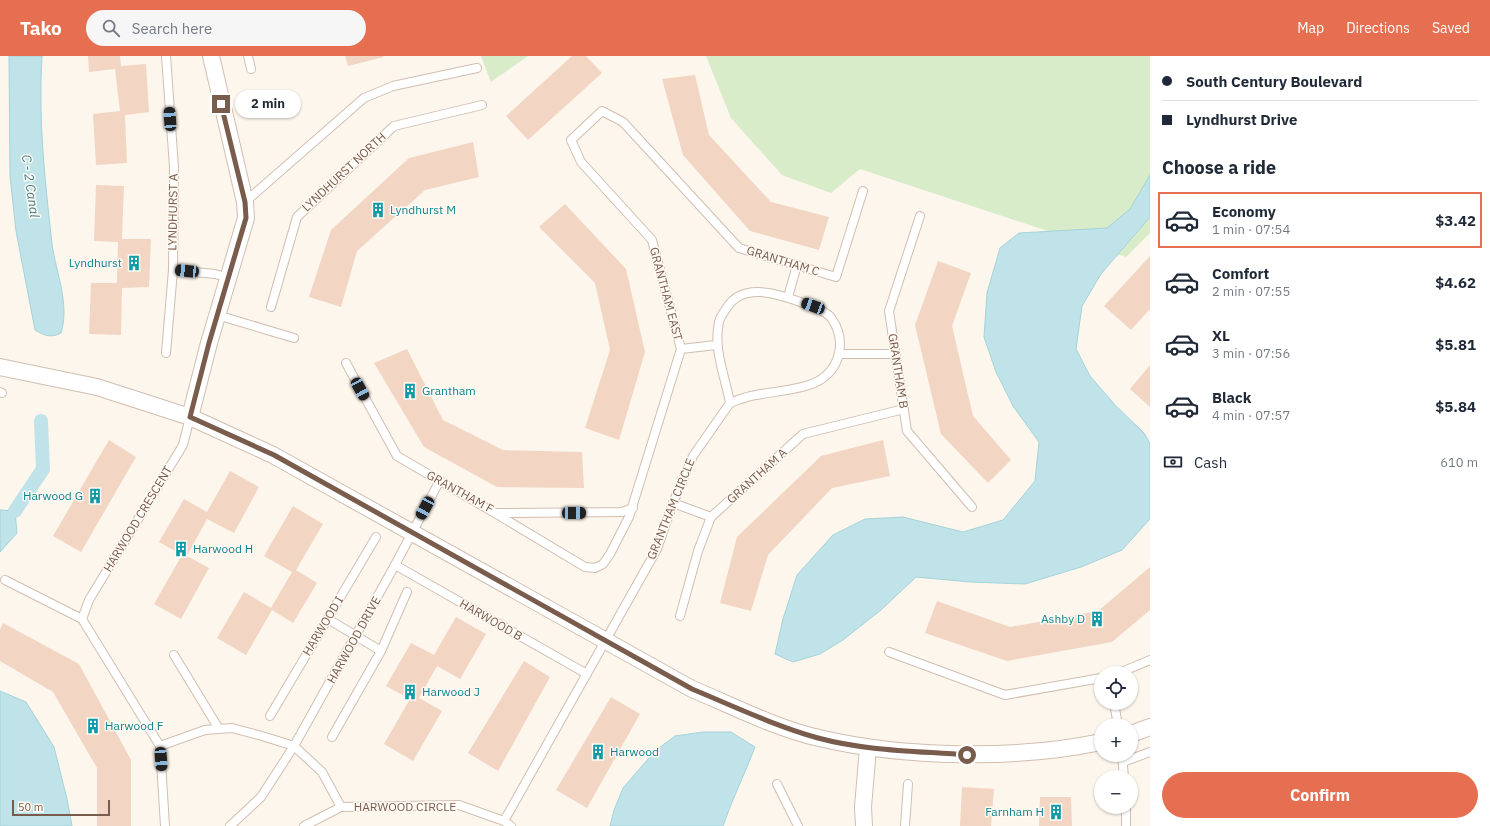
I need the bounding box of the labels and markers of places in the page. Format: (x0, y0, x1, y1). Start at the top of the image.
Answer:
building icon: Lyndhurst M (369, 201, 387, 219)
place label: Lyndhurst M (390, 202, 456, 217)
building icon: Lyndhurst (125, 254, 143, 272)
place label: Lyndhurst (69, 255, 122, 270)
building icon: Grantham (401, 382, 419, 400)
place label: Grantham (422, 383, 476, 398)
building icon: Harwood G (86, 487, 104, 505)
place label: Harwood G (23, 488, 83, 503)
building icon: Harwood H (172, 540, 190, 558)
place label: Harwood H (193, 541, 253, 556)
building icon: Ashby D (1088, 610, 1106, 628)
place label: Ashby D (1041, 611, 1085, 626)
building icon: Harwood J (401, 683, 419, 701)
place label: Harwood J (422, 684, 480, 699)
building icon: Harwood F (84, 717, 102, 735)
place label: Harwood F (105, 718, 164, 733)
building icon: Harwood (589, 743, 607, 761)
place label: Harwood (610, 744, 659, 759)
building icon: Farnham H (1047, 803, 1065, 821)
place label: Farnham H (985, 804, 1044, 819)

